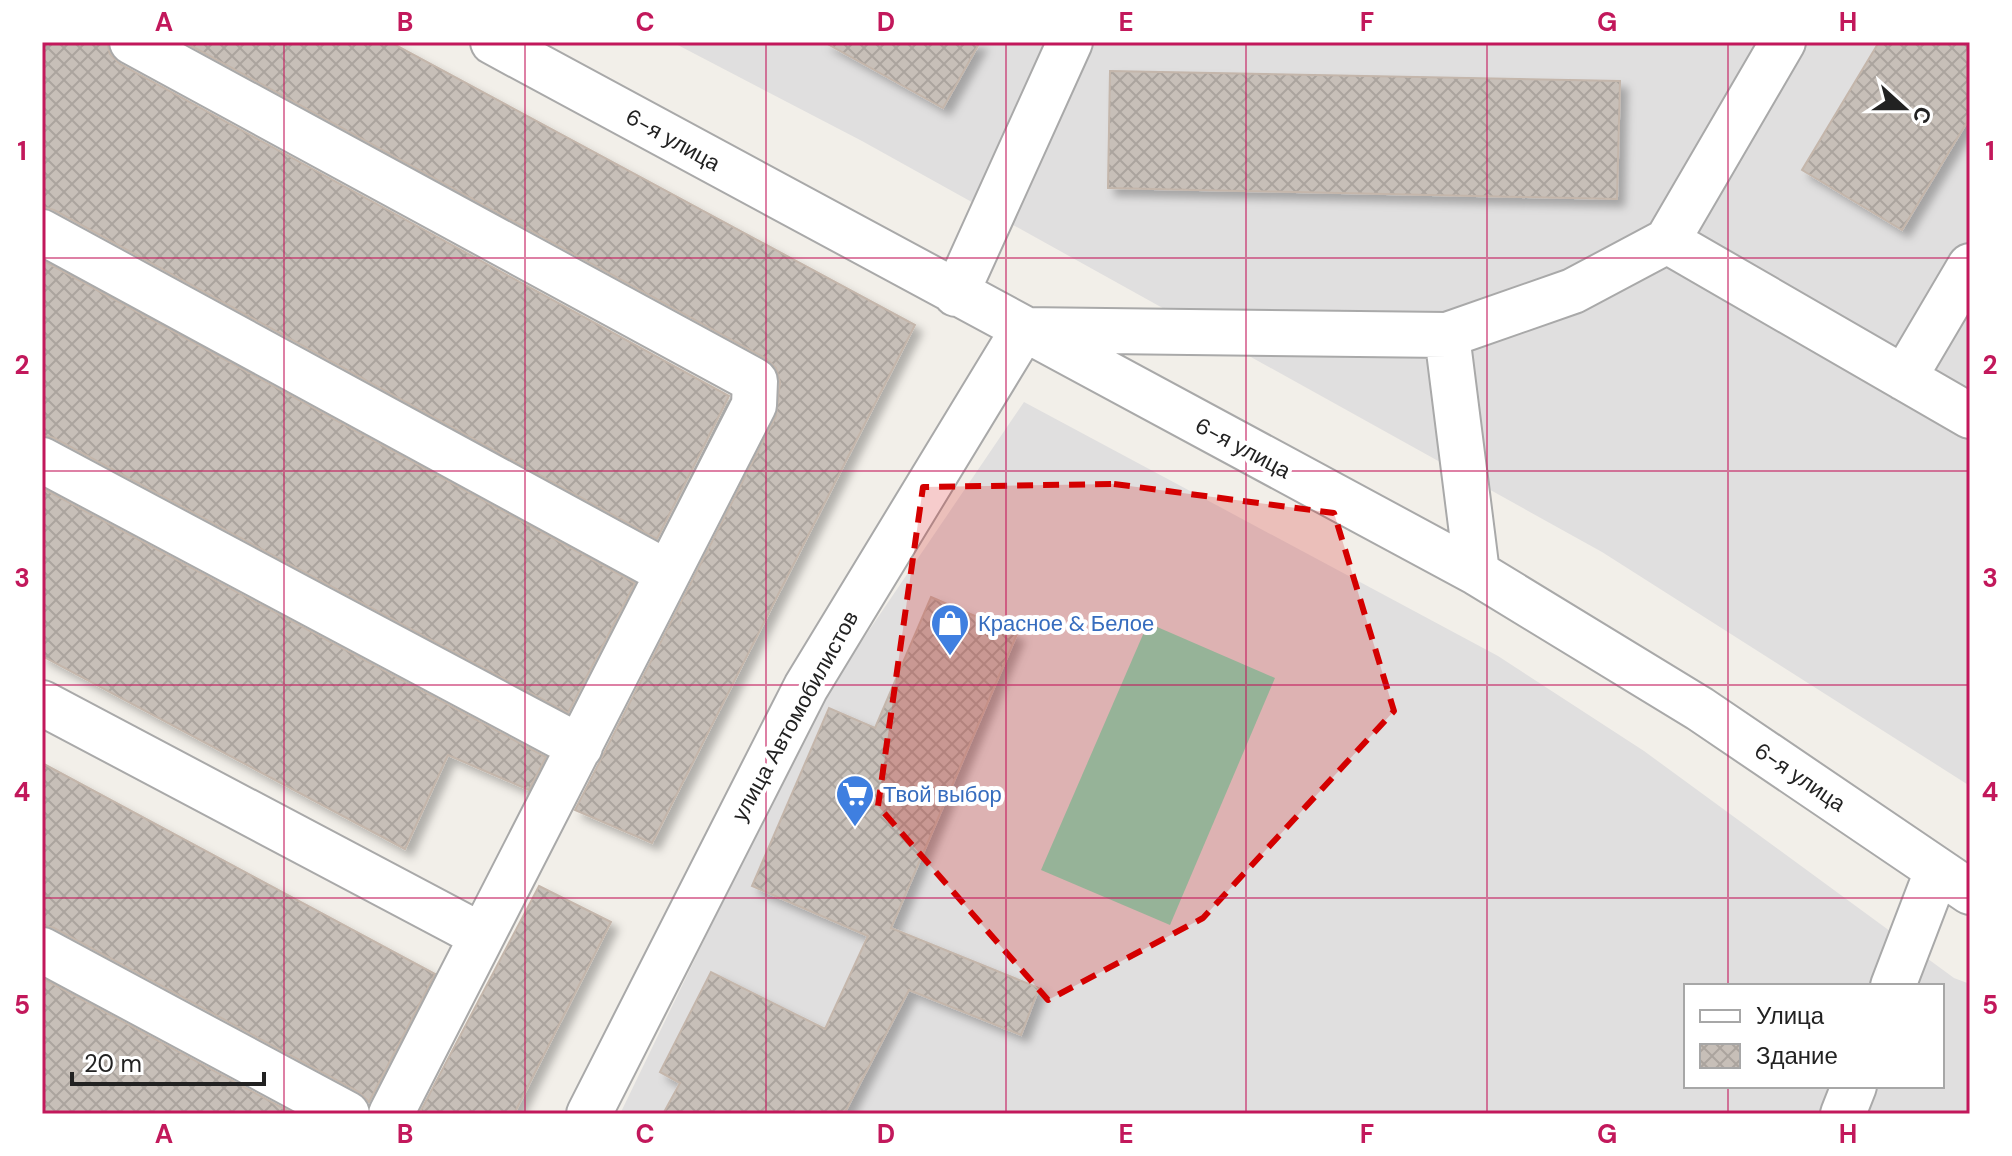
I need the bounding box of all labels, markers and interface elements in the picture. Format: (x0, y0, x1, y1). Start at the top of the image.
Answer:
text: A (155, 5, 173, 39)
text: B (397, 5, 413, 39)
text: C (635, 5, 655, 39)
text: D (877, 5, 895, 39)
text: E (1118, 5, 1134, 39)
text: F (1360, 5, 1374, 39)
text: G (1597, 5, 1617, 39)
text: H (1839, 5, 1857, 39)
north arrow (1864, 68, 1944, 148)
street label: 6-я улица (621, 102, 726, 178)
text: С (1906, 102, 1939, 128)
text: 1 (17, 134, 27, 168)
text: 1 (1985, 134, 1995, 168)
text: 2 (14, 348, 30, 382)
text: 2 (1982, 348, 1998, 382)
street label: 6-я улица (1190, 411, 1296, 486)
text: 3 (14, 561, 30, 595)
text: 3 (1982, 561, 1998, 595)
shop icon: Красное & Белое (929, 602, 971, 657)
street label: улица Автомобилистов (725, 606, 865, 826)
place label: Красное & Белое (978, 609, 1154, 638)
street label: 6-я улица (1749, 736, 1852, 819)
supermarket icon: Твой выбор (834, 773, 876, 828)
text: 4 (14, 775, 30, 809)
text: 4 (1982, 775, 1998, 809)
place label: Твой выбор (883, 780, 1002, 809)
legend (1684, 984, 1944, 1088)
text: 5 (14, 988, 30, 1022)
text: 5 (1982, 988, 1998, 1022)
text: Улица (1756, 1000, 1825, 1031)
scale bar (72, 1036, 264, 1086)
text: Здание (1756, 1040, 1838, 1071)
text: 20 m (84, 1048, 142, 1079)
text: A (155, 1117, 173, 1151)
text: B (397, 1117, 413, 1151)
text: C (635, 1117, 655, 1151)
text: D (877, 1117, 895, 1151)
text: E (1118, 1117, 1134, 1151)
text: F (1360, 1117, 1374, 1151)
text: G (1597, 1117, 1617, 1151)
text: H (1839, 1117, 1857, 1151)

